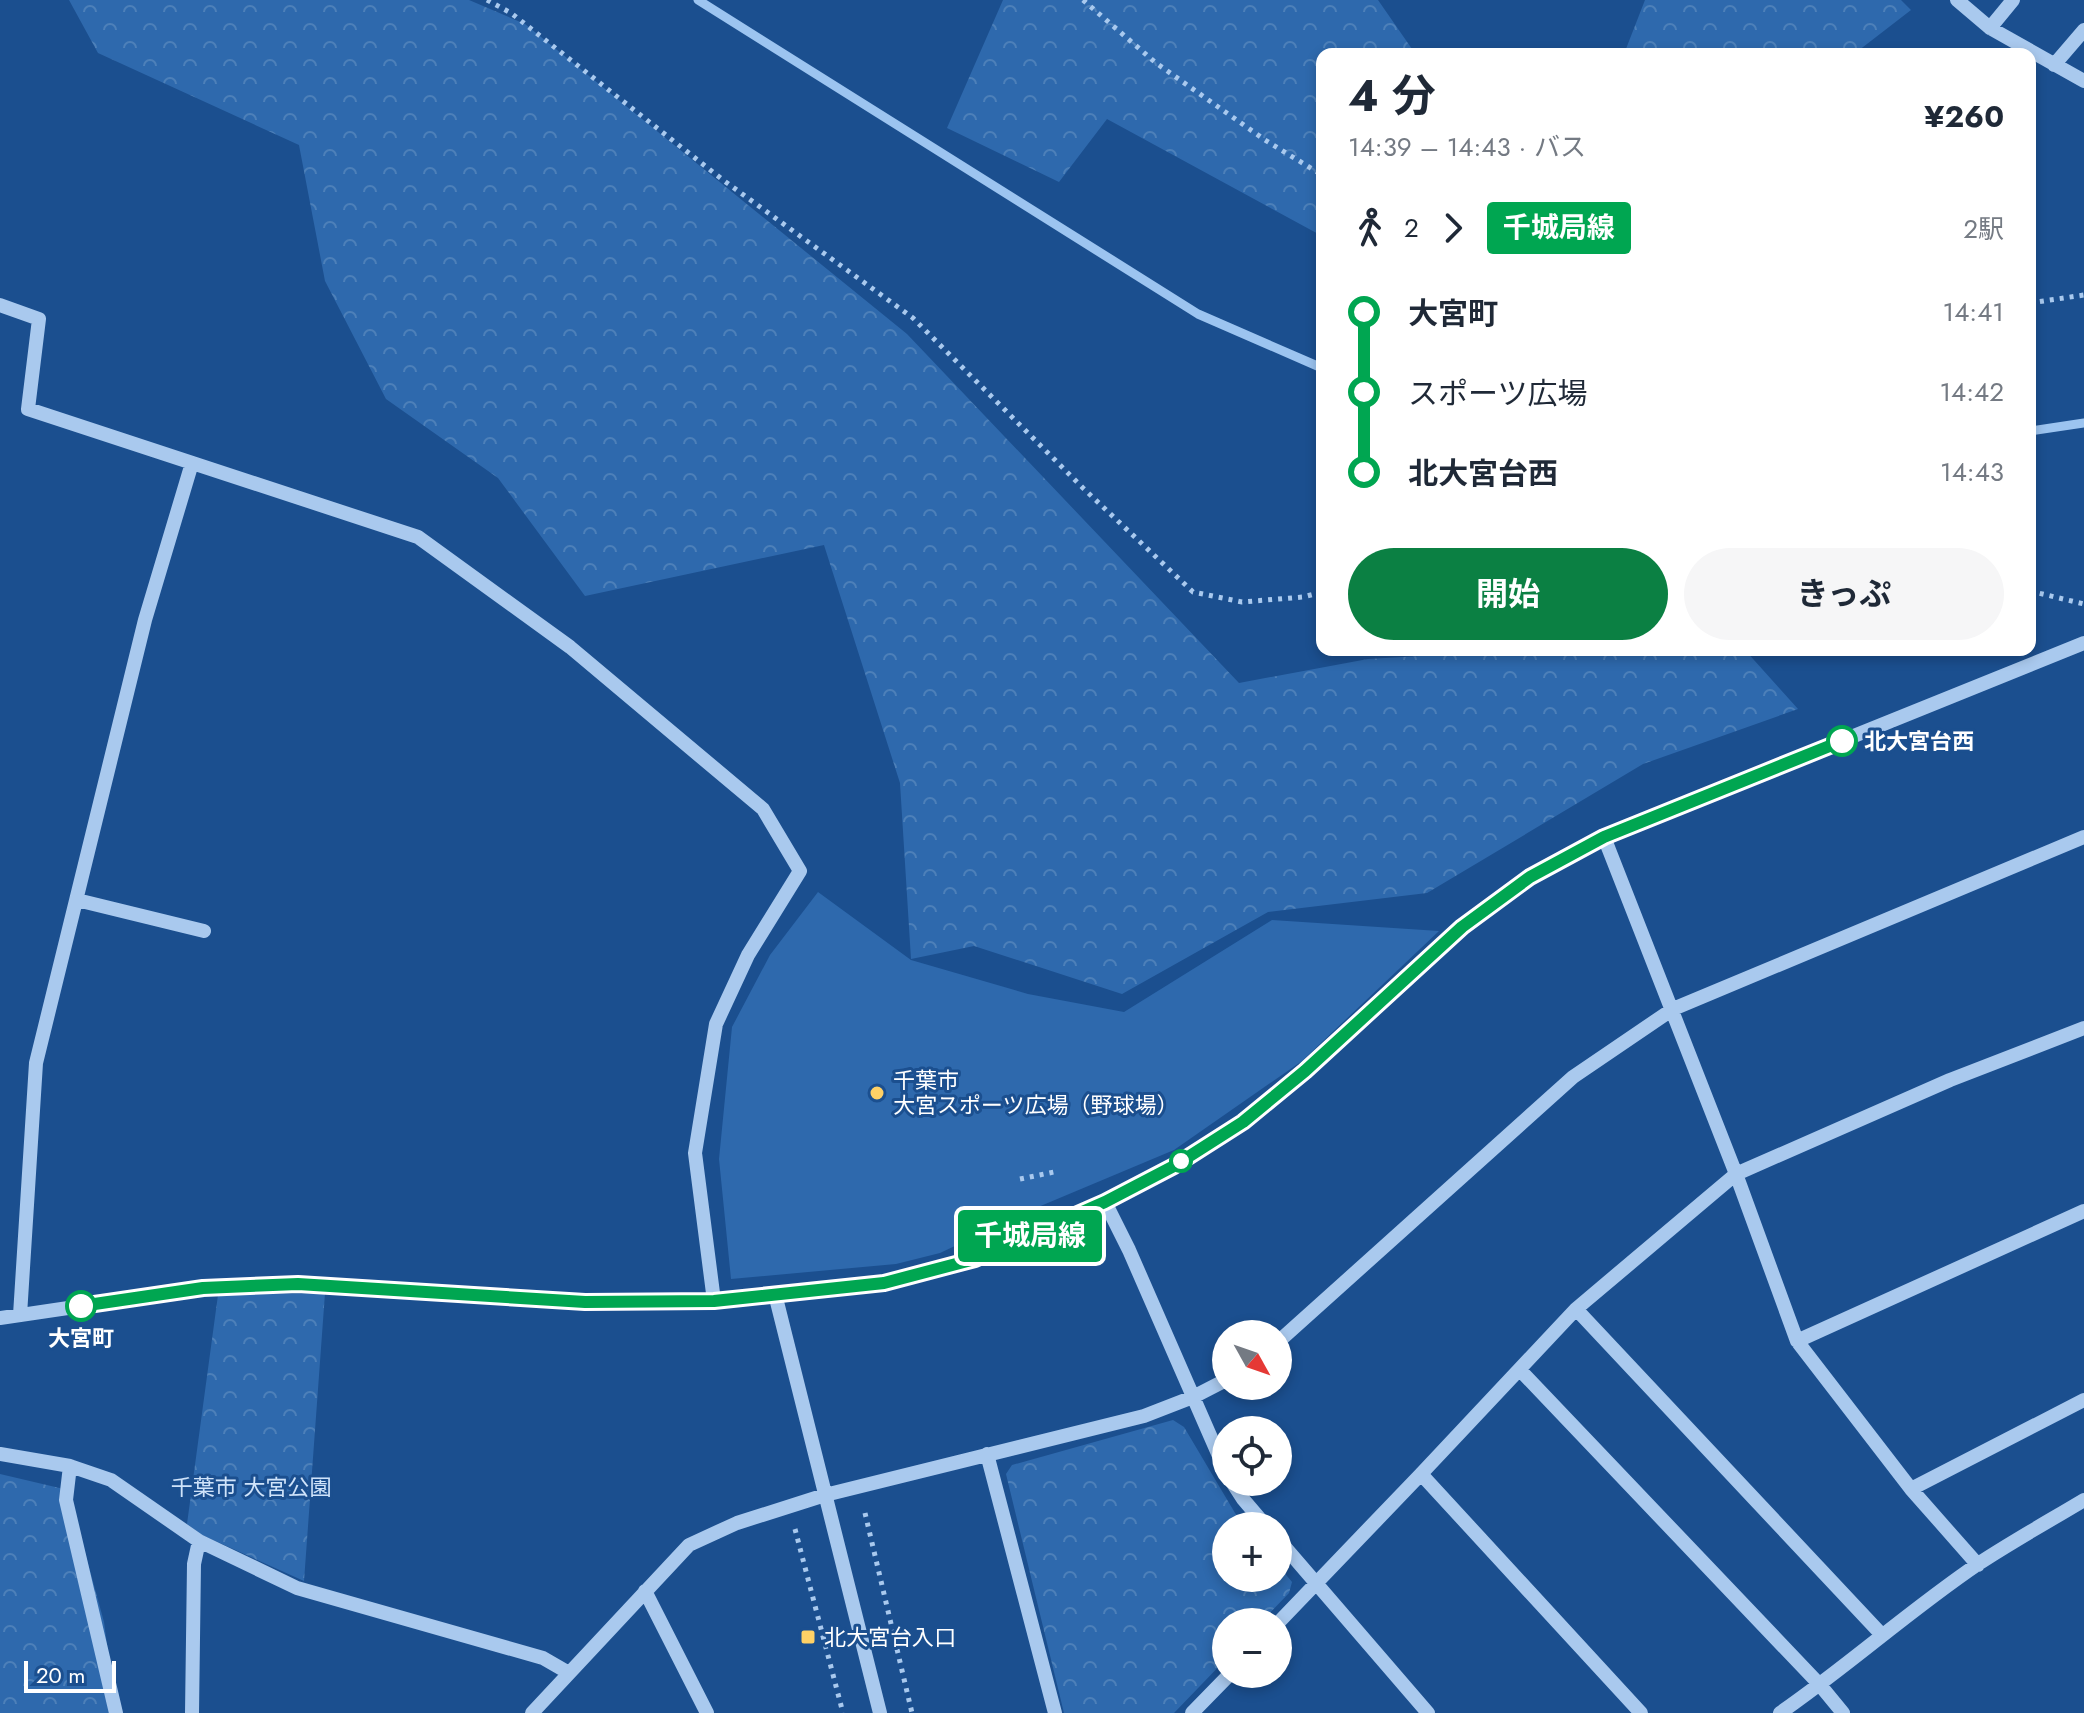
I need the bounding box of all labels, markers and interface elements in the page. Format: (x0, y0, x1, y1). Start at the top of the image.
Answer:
text: 4 分 (1348, 64, 1436, 128)
text: ¥260 (1924, 95, 2004, 138)
text: 14:39 – 14:43 · バス (1348, 128, 1586, 166)
icon: walk (1348, 206, 1392, 250)
icon: forward (1431, 206, 1475, 250)
text: 千城局線 (1503, 207, 1615, 248)
text: 2 (1404, 209, 1419, 247)
text: 2駅 (1963, 210, 2004, 248)
text: 大宮町 (1408, 292, 1498, 335)
text: 14:41 (1942, 293, 2004, 331)
text: スポーツ広場 (1408, 372, 1587, 415)
text: 14:42 (1939, 373, 2004, 411)
text: 北大宮台西 (1408, 452, 1558, 495)
text: 14:43 (1940, 453, 2004, 491)
button: 開始 (1348, 548, 1668, 640)
button: きっぷ (1684, 548, 2004, 640)
place label: 北大宮台西 (1864, 725, 1974, 757)
marker: 北大宮台西 (1827, 726, 1857, 756)
place label: 千葉市 大宮スポーツ広場（野球場） (893, 1064, 1179, 1121)
marker: 千葉市 大宮スポーツ広場（野球場） (868, 1084, 886, 1102)
unlabelled marker (1170, 1150, 1192, 1172)
line badge: 千城局線 (974, 1210, 1086, 1262)
text: 千城局線 (974, 1215, 1086, 1256)
marker: 大宮町 (66, 1291, 96, 1321)
north arrow (1212, 1320, 1292, 1400)
map controls (1212, 1320, 1292, 1688)
place label: 大宮町 (48, 1322, 114, 1354)
button: locate (1212, 1416, 1292, 1496)
park label: 千葉市 大宮公園 (171, 1471, 331, 1503)
button: + (1212, 1512, 1292, 1592)
button: − (1212, 1608, 1292, 1688)
place label: 北大宮台入口 (824, 1621, 956, 1653)
marker: 北大宮台入口 (799, 1628, 817, 1646)
scale bar (24, 1657, 116, 1693)
text: 20 m (36, 1659, 85, 1691)

